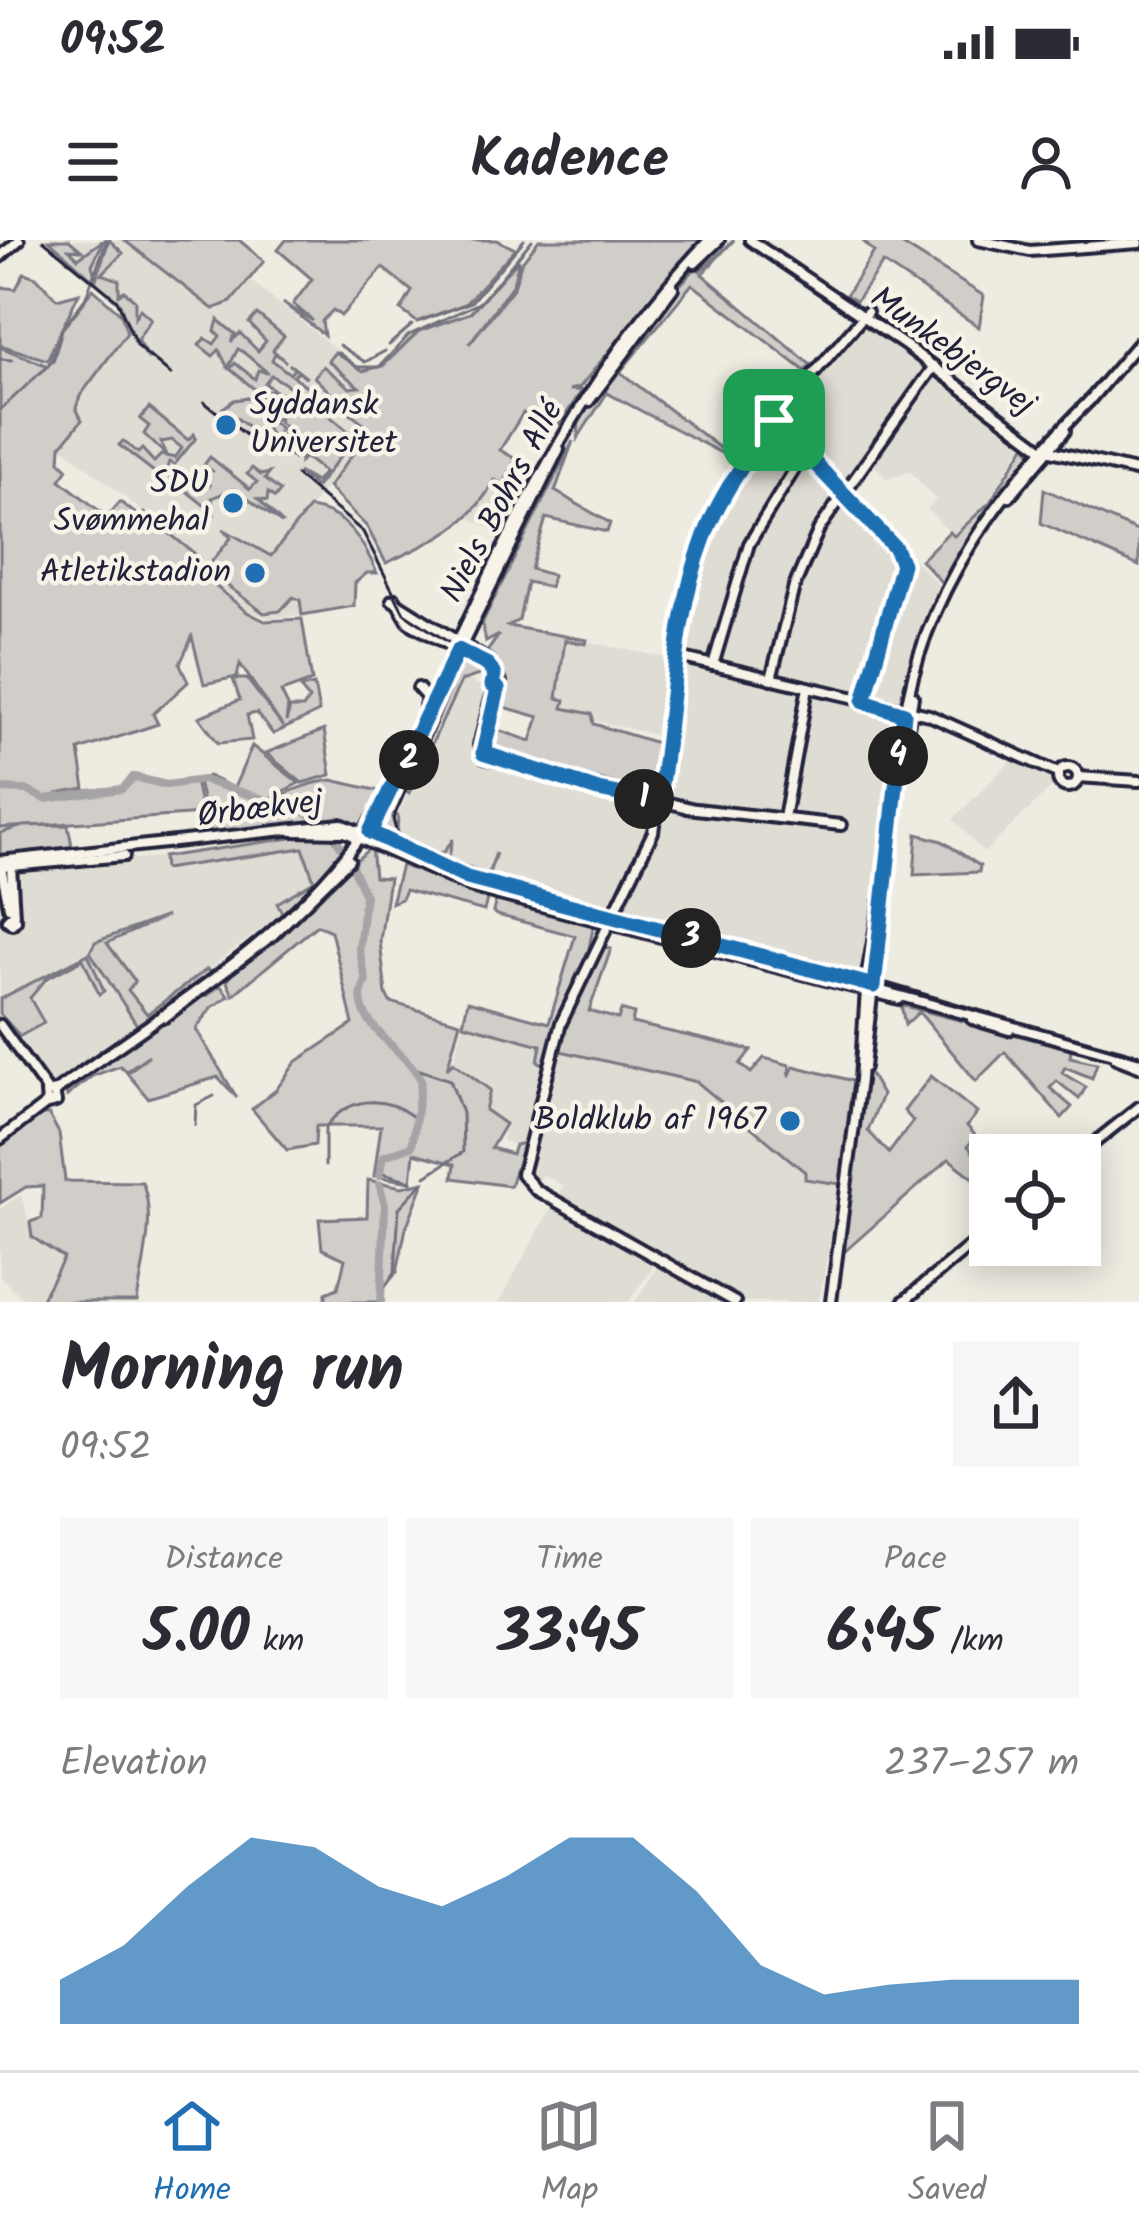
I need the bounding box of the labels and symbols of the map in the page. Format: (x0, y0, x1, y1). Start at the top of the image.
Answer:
street label: Munkebjergvej (858, 274, 1047, 431)
pin (723, 369, 825, 471)
place label: Syddansk Universitet (250, 380, 398, 471)
street label: Niels Bohrs Allé (427, 390, 579, 613)
marker: Syddansk Universitet (213, 412, 239, 438)
place label: SDU Svømmehal (54, 458, 209, 549)
marker: SDU Svømmehal (220, 490, 246, 516)
place label: Atletikstadion (40, 547, 231, 600)
marker: Atletikstadion (242, 560, 268, 586)
pin: 4 (868, 726, 928, 786)
pin: 2 (379, 730, 439, 790)
pin: 1 (614, 769, 674, 829)
street label: Ørbækvej (194, 776, 327, 844)
pin: 3 (661, 908, 721, 968)
place label: Boldklub af 1967 (534, 1095, 768, 1148)
marker: Boldklub af 1967 (777, 1108, 803, 1134)

